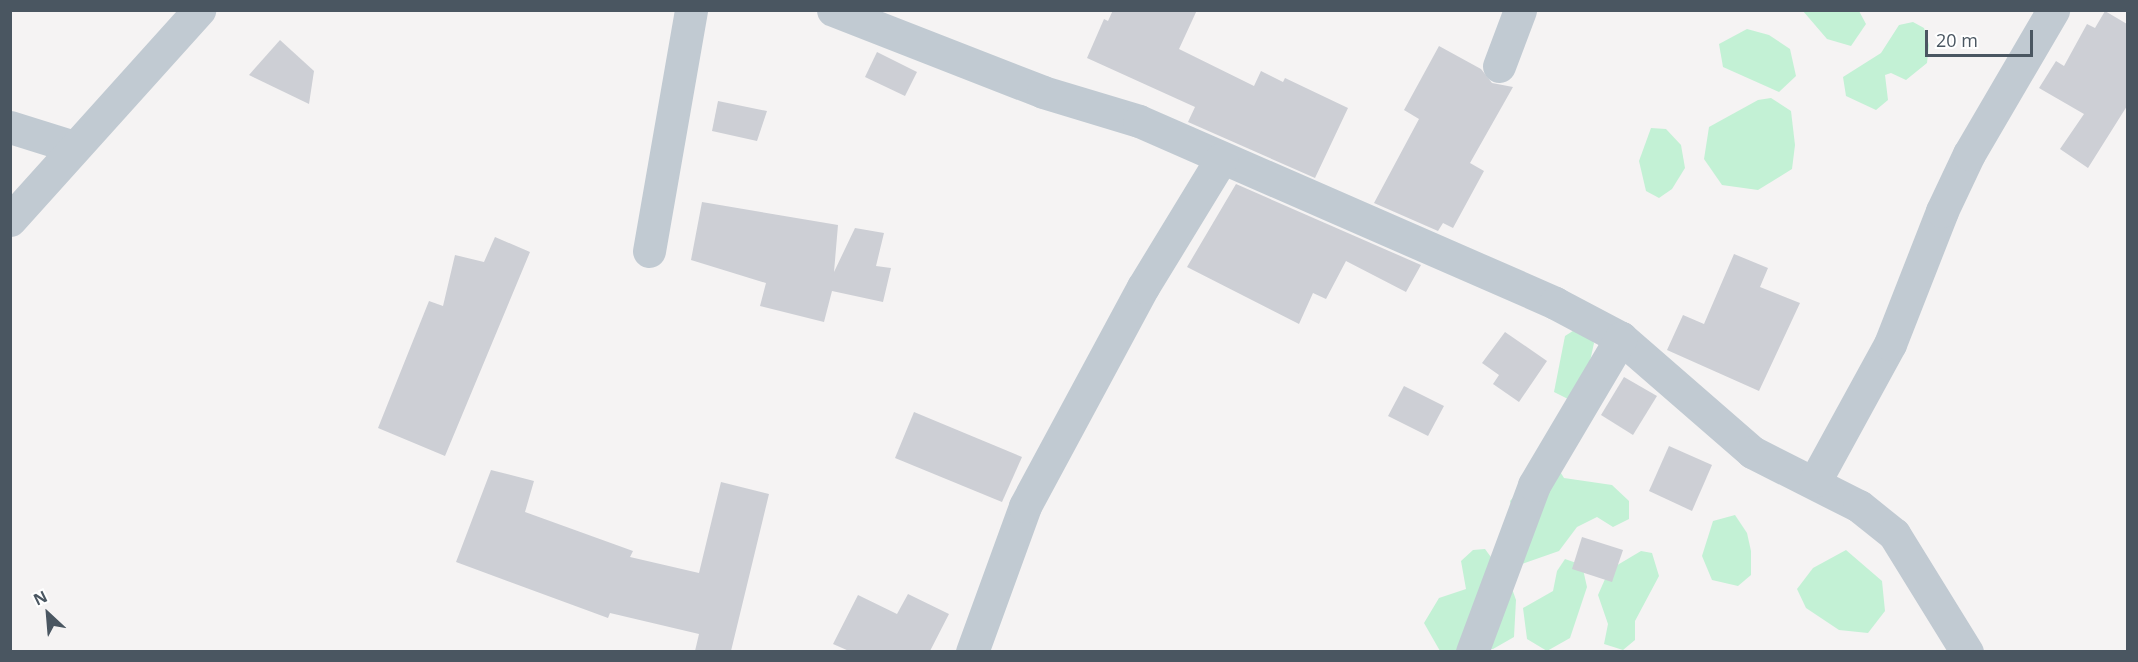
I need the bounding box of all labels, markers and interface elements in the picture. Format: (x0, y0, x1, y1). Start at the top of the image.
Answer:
scale bar (1928, 18, 2036, 56)
text: 20 m (1936, 28, 1978, 52)
north arrow (18, 584, 78, 644)
text: N (29, 585, 51, 611)

